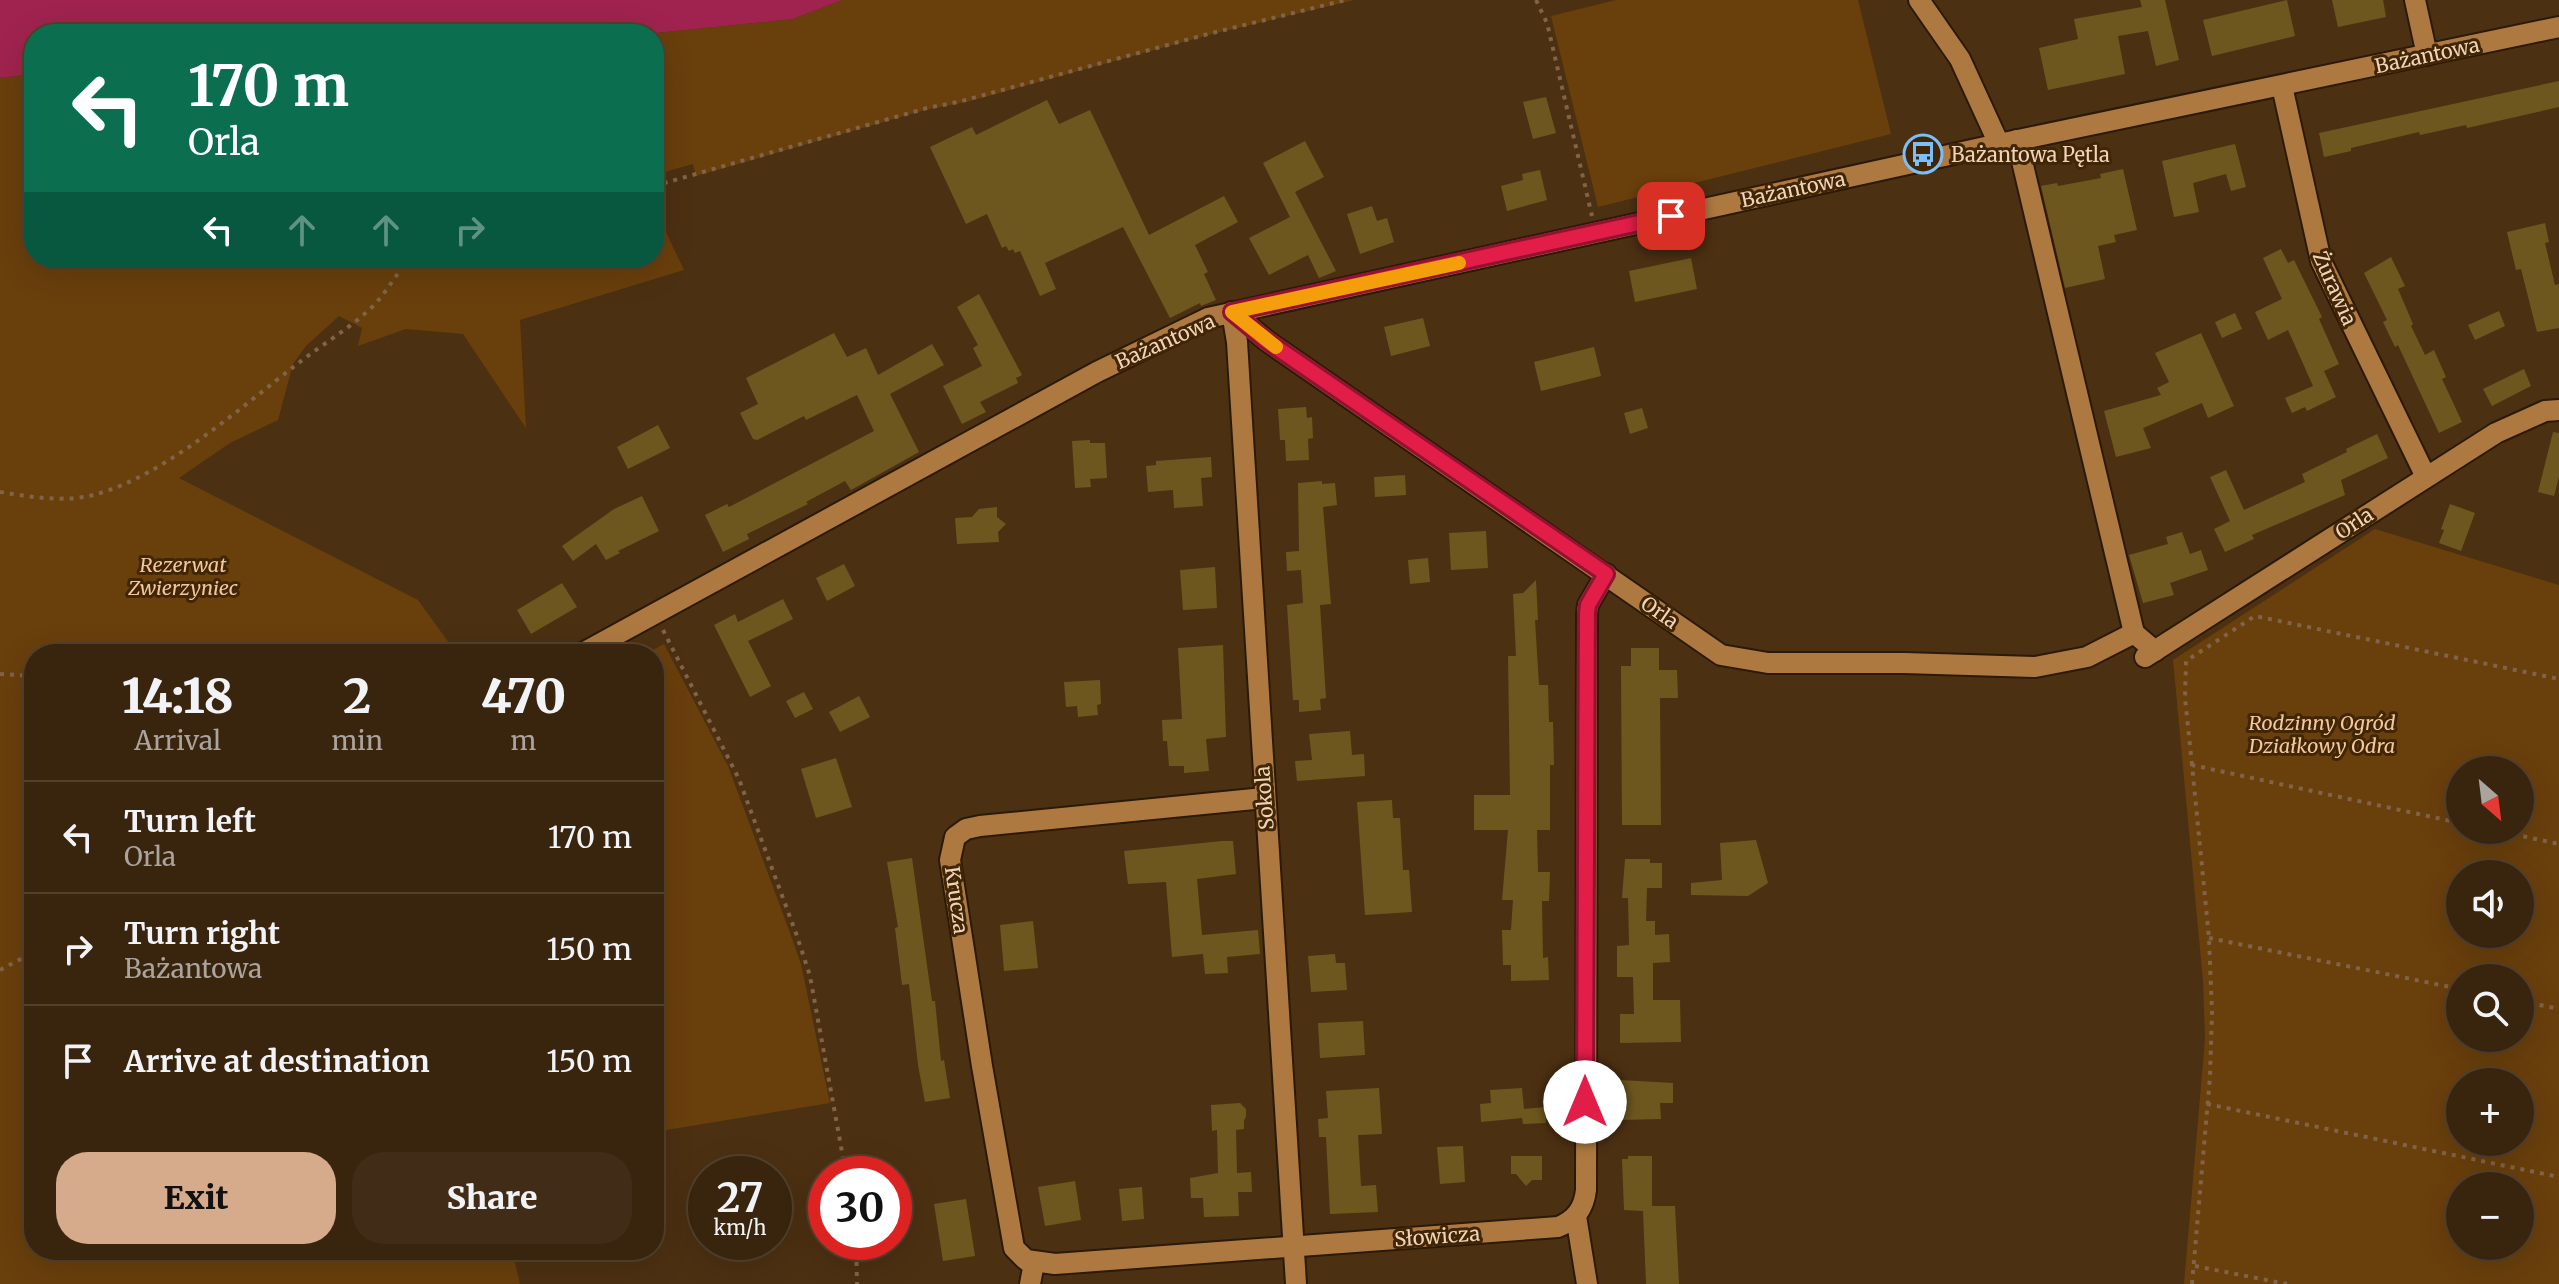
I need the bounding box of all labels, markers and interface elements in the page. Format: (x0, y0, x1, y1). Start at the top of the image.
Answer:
street label: Bażantowa (2372, 32, 2482, 78)
text: 170 m (188, 51, 349, 121)
icon: left (56, 56, 160, 160)
text: Orla (188, 120, 260, 165)
bus stop icon: Bażantowa Pętla (1902, 133, 1944, 175)
place label: Bażantowa Pętla (1951, 142, 2110, 167)
street label: Bażantowa (1738, 166, 1848, 212)
pin (1637, 182, 1705, 250)
icon: arrive (1649, 194, 1693, 238)
icon: left (196, 208, 240, 252)
icon: ahead (280, 208, 324, 252)
icon: ahead (364, 208, 408, 252)
icon: right (448, 208, 492, 252)
street label: Żurawia (2308, 247, 2363, 329)
street label: Bażantowa (1111, 308, 1219, 374)
street label: Orla (2330, 501, 2378, 544)
park label: Rezerwat Zwierzyniec (127, 552, 238, 600)
street label: Orla (1636, 590, 1684, 634)
text: 14:18 (122, 666, 234, 726)
text: 2 (343, 666, 371, 726)
text: 470 (481, 666, 566, 726)
park label: Rodzinny Ogród Działkowy Odra (2248, 710, 2396, 758)
text: Arrival (134, 724, 221, 757)
text: min (331, 724, 383, 757)
text: m (511, 724, 536, 757)
north arrow (2446, 756, 2534, 844)
map controls (2446, 756, 2534, 1260)
street label: Sokola (1249, 765, 1279, 831)
text: Turn left (124, 802, 256, 840)
icon: left (56, 815, 100, 859)
text: 170 m (548, 818, 632, 856)
text: Orla (124, 840, 176, 873)
button: sound (2446, 860, 2534, 948)
street label: Krucza (940, 865, 974, 936)
text: Turn right (124, 914, 280, 952)
icon: right (56, 927, 100, 971)
text: 150 m (546, 930, 632, 968)
text: Bażantowa (124, 952, 262, 985)
button: search (2446, 964, 2534, 1052)
icon: arrive (56, 1039, 100, 1083)
text: Arrive at destination (124, 1042, 430, 1080)
text: 150 m (546, 1042, 632, 1080)
position arrow (1543, 1060, 1627, 1144)
button: + (2446, 1068, 2534, 1156)
button: Exit (56, 1152, 336, 1244)
button: Share (352, 1152, 632, 1244)
speed limit sign: 30 (808, 1156, 912, 1260)
button: − (2446, 1172, 2534, 1260)
text: 27 (717, 1173, 763, 1223)
text: km/h (714, 1215, 766, 1240)
street label: Słowicza (1393, 1221, 1481, 1251)

